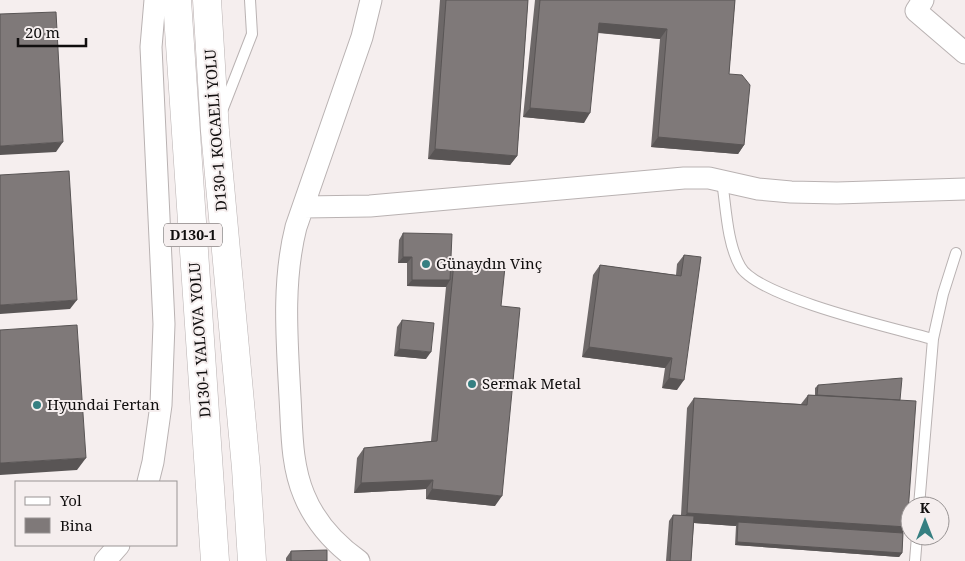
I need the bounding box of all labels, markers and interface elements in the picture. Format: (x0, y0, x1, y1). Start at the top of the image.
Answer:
scale bar (18, 15, 85, 47)
text: 20 m (25, 22, 60, 42)
street label: D130-1 KOCAELİ YOLU (199, 48, 231, 212)
road number: D130-1 (164, 224, 222, 246)
place label: Günaydın Vinç (436, 253, 542, 273)
marker: Günaydın Vinç (420, 258, 432, 270)
street label: D130-1 YALOVA YOLU (184, 262, 214, 418)
place label: Sermak Metal (482, 373, 581, 393)
marker: Sermak Metal (466, 378, 478, 390)
place label: Hyundai Fertan (47, 394, 160, 414)
marker: Hyundai Fertan (31, 399, 43, 411)
legend (15, 481, 178, 546)
text: Yol (59, 490, 82, 510)
north arrow (900, 496, 950, 546)
text: K (920, 498, 931, 517)
text: Bina (60, 515, 93, 535)

